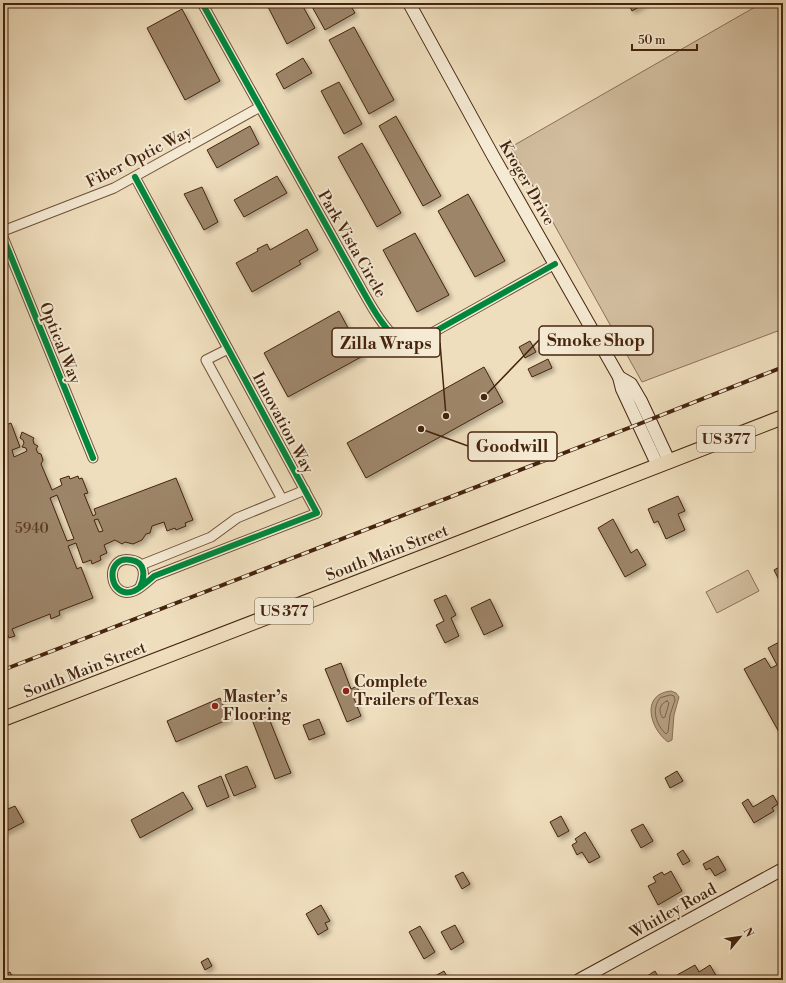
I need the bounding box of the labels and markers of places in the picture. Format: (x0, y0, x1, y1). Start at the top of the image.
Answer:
callout: Smoke Shop (539, 326, 653, 355)
callout: Zilla Wraps (332, 328, 440, 357)
callout: Goodwill (468, 432, 557, 461)
place label: Complete Trailers of Texas (354, 672, 479, 710)
marker: Complete Trailers of Texas (341, 686, 351, 696)
place label: Master’s Flooring (223, 687, 292, 725)
marker: Master’s Flooring (210, 701, 220, 711)

